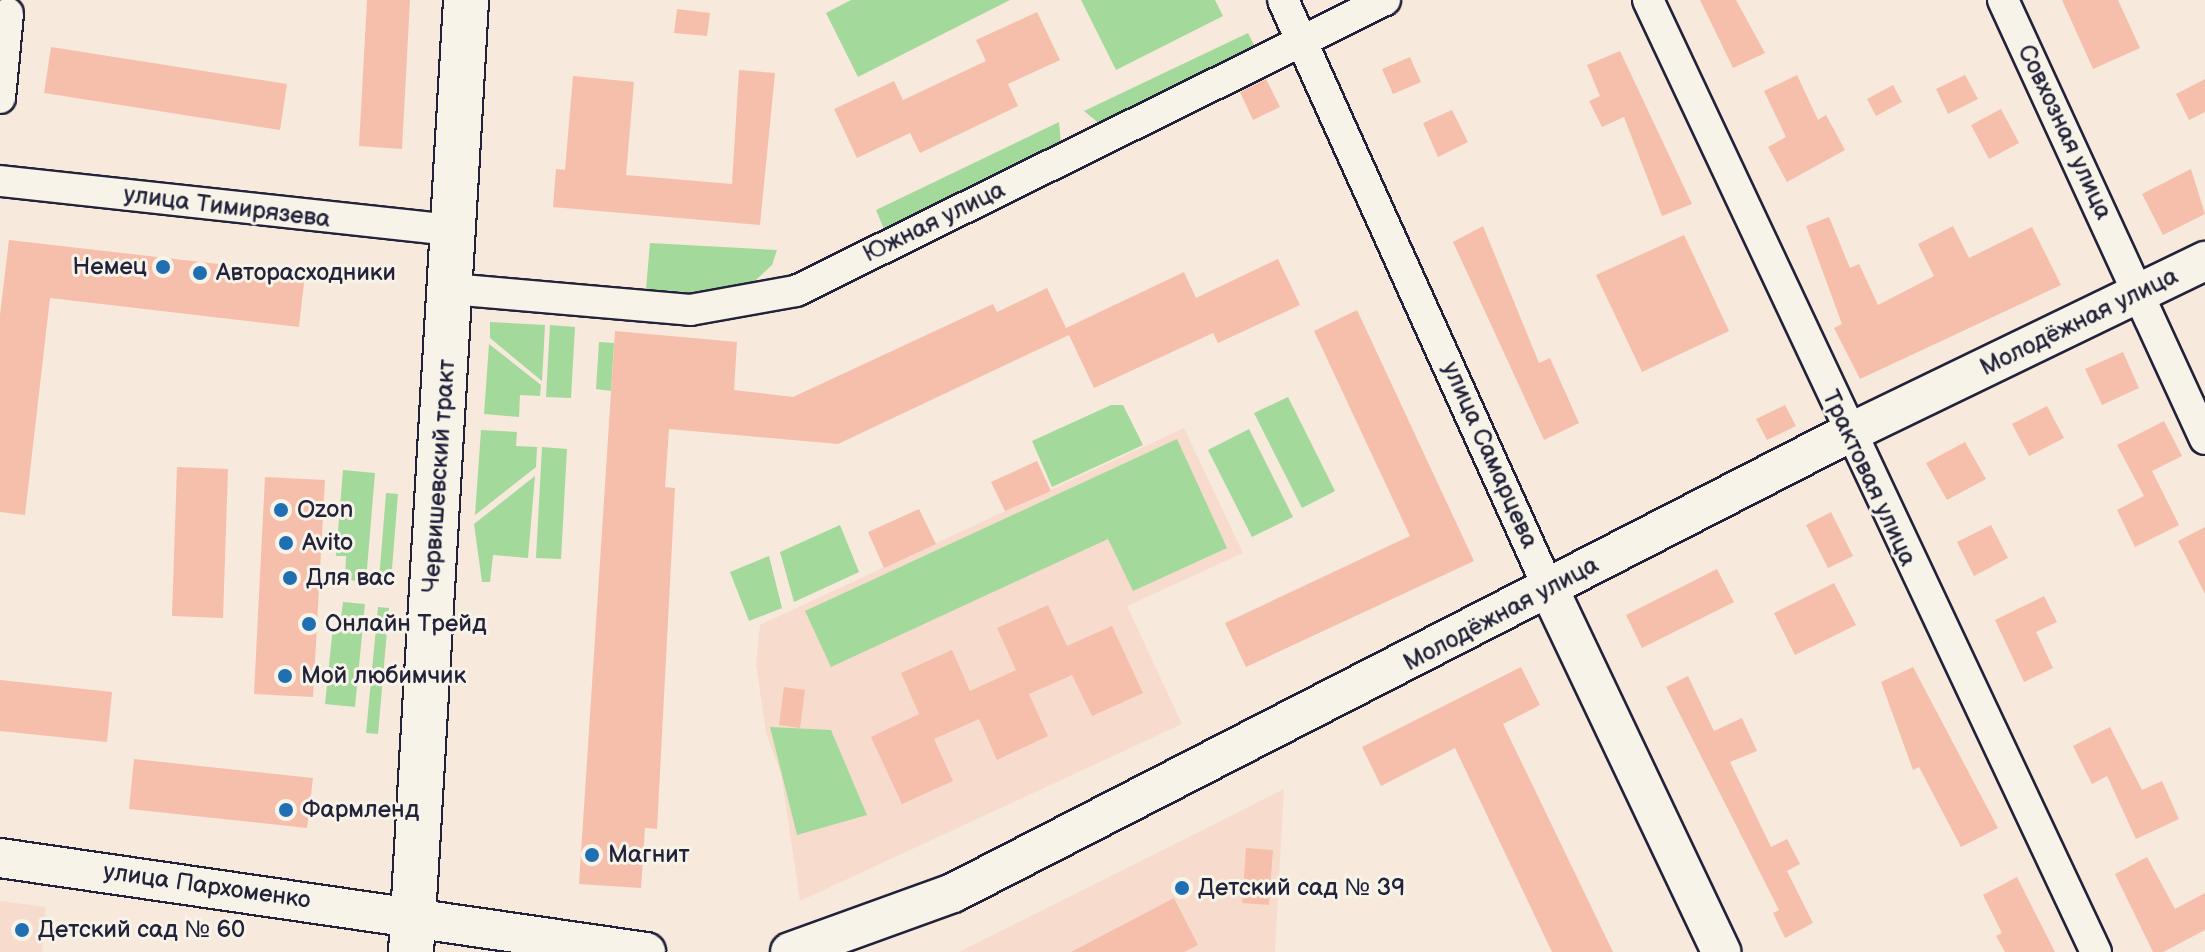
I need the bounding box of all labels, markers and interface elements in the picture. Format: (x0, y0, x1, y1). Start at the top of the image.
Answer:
street label: Совхозная улица (2012, 40, 2118, 224)
street label: Южная улица (858, 175, 1010, 269)
street label: улица Тимирязева (122, 180, 332, 234)
place label: Немец (73, 253, 147, 281)
marker: Немец (154, 258, 172, 276)
place label: Авторасходники (216, 259, 396, 287)
street label: Молодёжная улица (1975, 262, 2183, 382)
marker: Авторасходники (191, 264, 209, 282)
street label: улица Самарцева (1436, 357, 1544, 553)
street label: Червишевский тракт (416, 358, 462, 594)
street label: Трактовая улица (1816, 386, 1922, 570)
place label: Ozon (297, 496, 353, 524)
marker: Ozon (272, 501, 290, 519)
place label: Avito (302, 529, 353, 557)
marker: Avito (277, 534, 295, 552)
street label: Молодёжная улица (1399, 551, 1603, 677)
place label: Для вас (306, 564, 395, 592)
marker: Для вас (281, 569, 299, 587)
place label: Онлайн Трейд (325, 610, 487, 638)
marker: Онлайн Трейд (300, 615, 318, 633)
place label: Мой любимчик (301, 662, 466, 690)
marker: Мой любимчик (276, 667, 294, 685)
place label: Фармленд (302, 796, 419, 824)
marker: Фармленд (277, 801, 295, 819)
place label: Магнит (608, 841, 690, 869)
marker: Магнит (583, 846, 601, 864)
street label: улица Пархоменко (101, 857, 313, 915)
place label: Детский сад № 39 (1198, 874, 1405, 902)
marker: Детский сад № 39 (1173, 879, 1191, 897)
place label: Детский сад № 60 (38, 916, 245, 944)
marker: Детский сад № 60 (13, 921, 31, 939)

